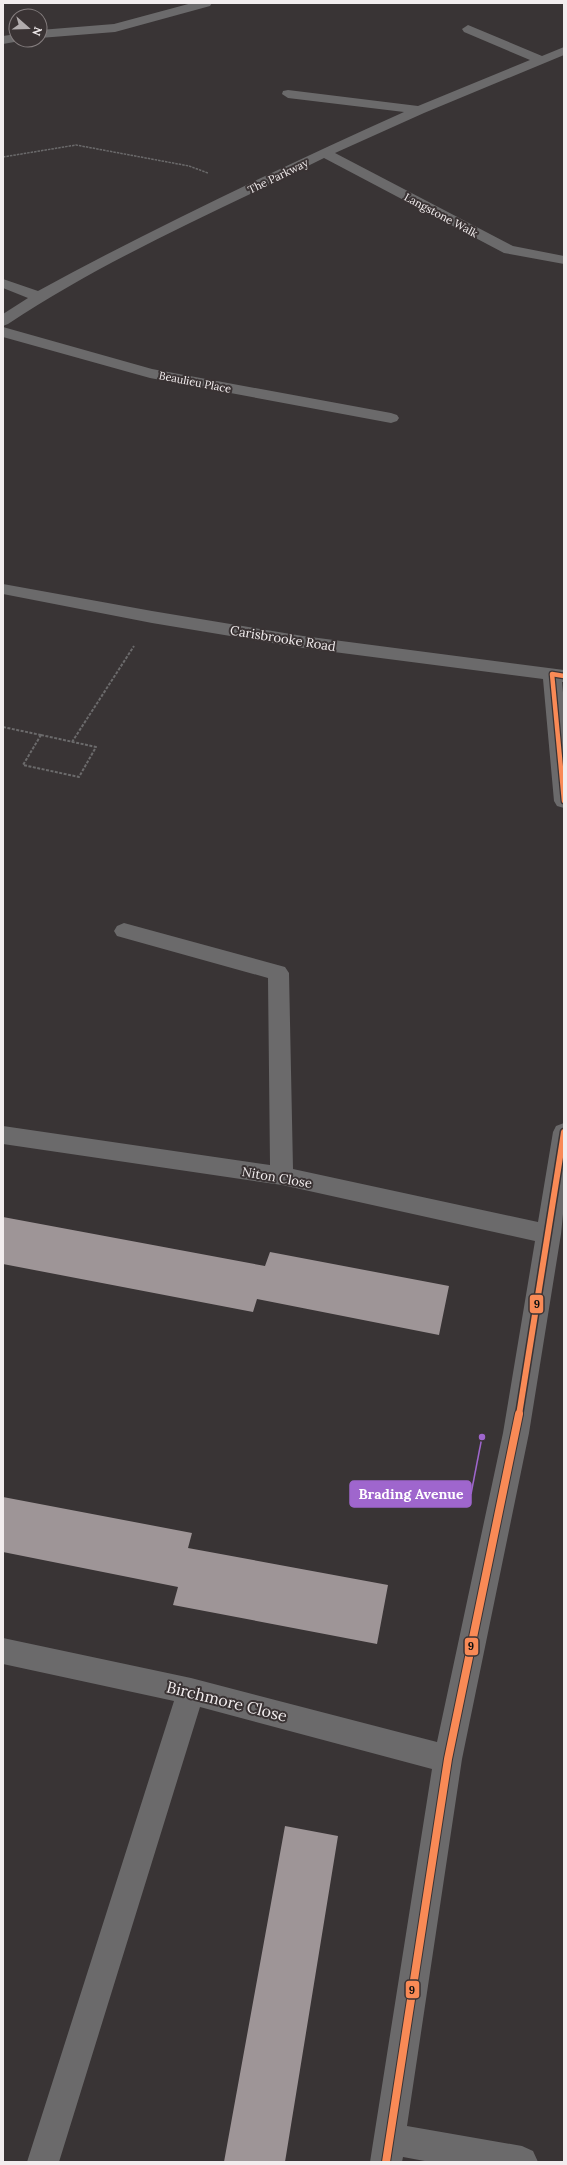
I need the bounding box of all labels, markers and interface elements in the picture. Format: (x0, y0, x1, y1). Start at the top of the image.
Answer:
north arrow (8, 8, 48, 48)
text: N (29, 25, 45, 38)
street label: The Parkway (246, 155, 311, 197)
street label: Langstone Walk (402, 190, 480, 240)
street label: Beaulieu Place (158, 368, 232, 396)
street label: Carisbrooke Road (229, 622, 337, 655)
street label: Niton Close (240, 1163, 313, 1192)
line badge: 9 (529, 1294, 544, 1314)
text: 9 (534, 1297, 540, 1311)
callout: Brading Avenue (350, 1481, 471, 1507)
text: Brading Avenue (358, 1485, 464, 1503)
line badge: 9 (464, 1637, 479, 1656)
text: 9 (468, 1639, 474, 1653)
street label: Birchmore Close (165, 1676, 290, 1726)
line badge: 9 (405, 1980, 420, 1999)
text: 9 (409, 1983, 415, 1997)

